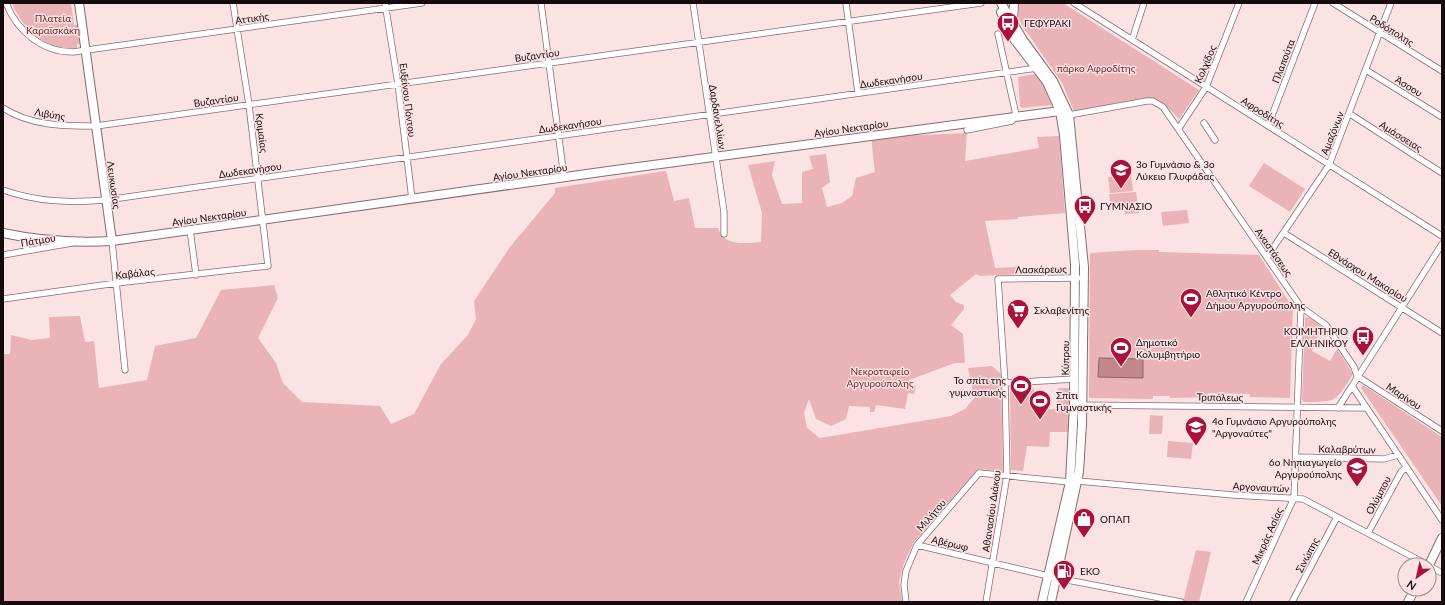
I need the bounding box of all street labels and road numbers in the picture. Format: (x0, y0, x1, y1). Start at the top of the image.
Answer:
street label: Αττικής (234, 10, 270, 26)
street label: Ροδόπολης (1368, 12, 1417, 48)
street label: Πλαπούτα (1269, 37, 1297, 85)
street label: Κολχίδος (1192, 43, 1219, 85)
street label: Βυζαντίου (514, 46, 560, 64)
street label: Ευξείνου Πόντου (397, 62, 419, 138)
street label: Δωδεκανήσου (859, 70, 923, 90)
street label: Άσσου (1393, 73, 1425, 99)
street label: Δαρδανελλίων (707, 84, 729, 150)
street label: Βυζαντίου (193, 91, 239, 109)
street label: Αφροδίτης (1239, 94, 1287, 130)
street label: Λιβύης (34, 105, 67, 123)
street label: Αμαζόνων (1318, 110, 1346, 156)
street label: Κριμαίας (254, 112, 270, 154)
street label: Δωδεκανήσου (538, 115, 602, 135)
street label: Αγίου Νεκταρίου (813, 117, 889, 139)
street label: Αμάσσειας (1377, 118, 1425, 154)
street label: Λευκωσίας (105, 160, 123, 210)
street label: Δωδεκανήσου (218, 160, 282, 180)
street label: Αγίου Νεκταρίου (492, 161, 568, 183)
street label: Αγίου Νεκταρίου (171, 206, 247, 228)
street label: Αναστάσεως (1253, 225, 1295, 279)
street label: Πάτμου (20, 231, 56, 249)
street label: Εθνάρχου Μακαρίου (1326, 246, 1410, 304)
street label: Λασκάρεως (1015, 263, 1067, 275)
street label: Καβάλας (115, 265, 156, 281)
street label: Κύπρου (1059, 340, 1071, 376)
street label: Μαρίνου (1384, 380, 1424, 412)
street label: Τριπόλεως (1197, 391, 1244, 403)
street label: Καλαβρύτων (1318, 442, 1376, 456)
street label: Αθανασίου Διάκου (979, 469, 1003, 553)
street label: Ολύμπου (1363, 474, 1393, 516)
street label: Αργοναυτών (1232, 480, 1290, 494)
street label: Μιλήτου (914, 497, 948, 533)
street label: Μικράς Ασίας (1249, 505, 1285, 566)
street label: Αβέρωφ (930, 533, 970, 553)
street label: Σινώπης (1293, 535, 1321, 574)

